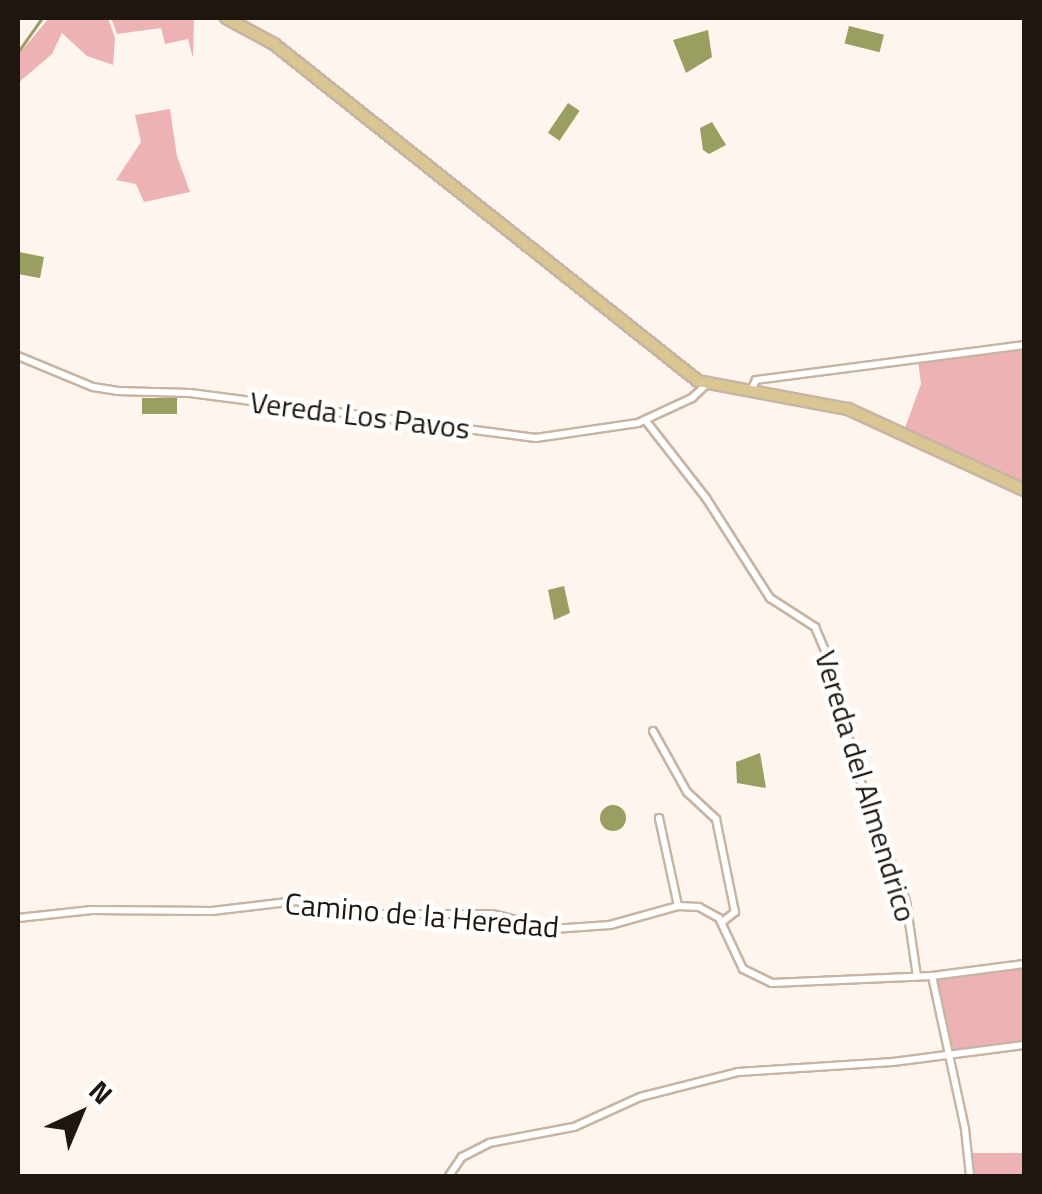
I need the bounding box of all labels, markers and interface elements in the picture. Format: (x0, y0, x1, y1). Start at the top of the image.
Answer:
street label: Vereda Los Pavos (248, 384, 472, 446)
street label: Vereda del Almendrico (808, 646, 924, 926)
street label: Camino de la Heredad (283, 885, 561, 945)
north arrow (30, 1064, 130, 1164)
text: N (79, 1070, 123, 1114)

